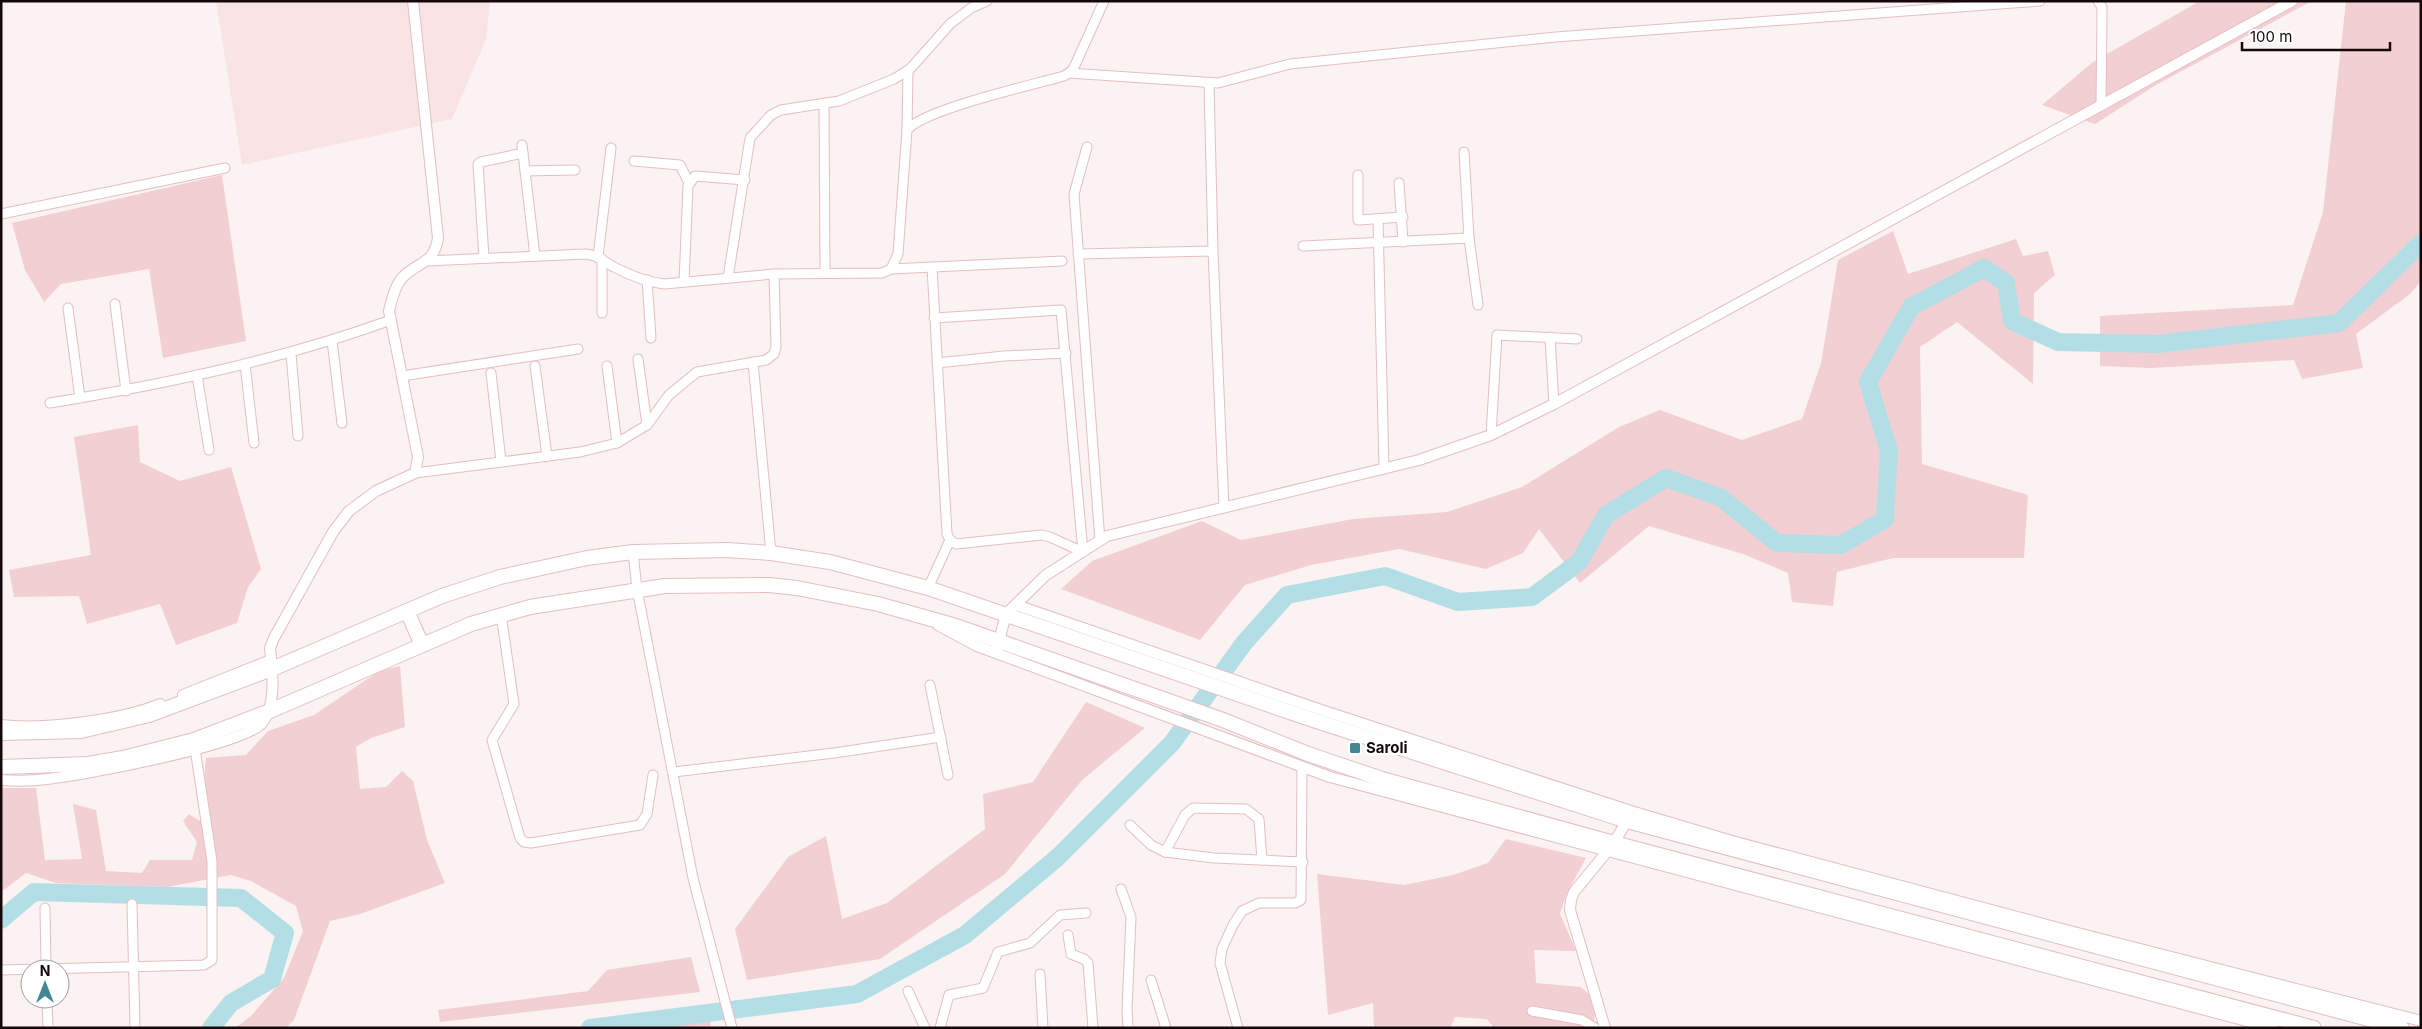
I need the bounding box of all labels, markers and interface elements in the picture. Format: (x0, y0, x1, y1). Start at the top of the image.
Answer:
scale bar (2242, 20, 2390, 52)
text: 100 m (2250, 27, 2292, 46)
place label: Saroli (1366, 738, 1408, 757)
marker: Saroli (1348, 741, 1362, 755)
north arrow (20, 959, 70, 1009)
text: N (40, 962, 50, 979)

